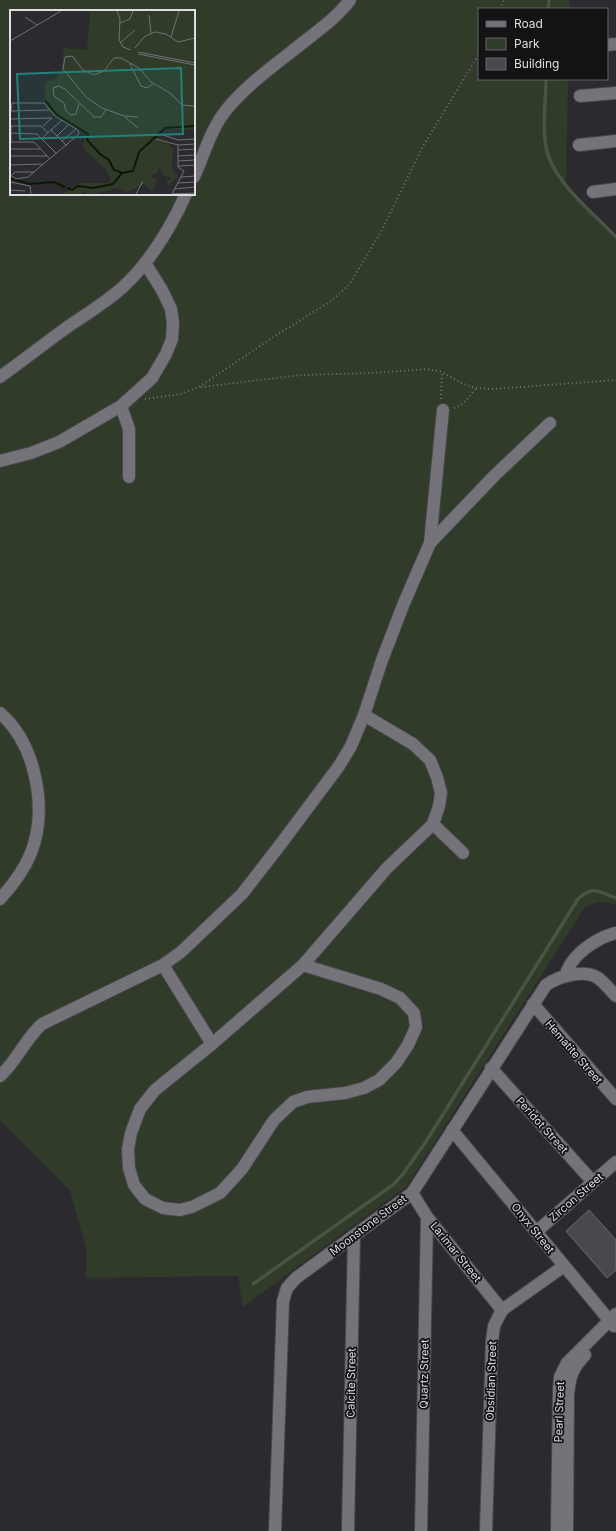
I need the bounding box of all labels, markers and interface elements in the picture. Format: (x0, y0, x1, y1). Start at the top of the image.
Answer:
legend (478, 8, 608, 80)
inset map (10, 10, 195, 195)
text: Road (514, 16, 543, 31)
text: Park (514, 36, 540, 51)
text: Building (514, 56, 559, 71)
street label: Hematite Street (542, 1017, 606, 1087)
street label: Peridot Street (513, 1094, 571, 1157)
street label: Zircon Street (546, 1169, 606, 1224)
street label: Moonstone Street (327, 1191, 409, 1258)
street label: Onyx Street (508, 1200, 558, 1256)
street label: Larimar Street (427, 1219, 485, 1285)
street label: Quartz Street (416, 1339, 432, 1409)
street label: Obsidian Street (483, 1340, 499, 1421)
street label: Calcite Street (343, 1348, 359, 1418)
street label: Pearl Street (551, 1381, 567, 1443)

